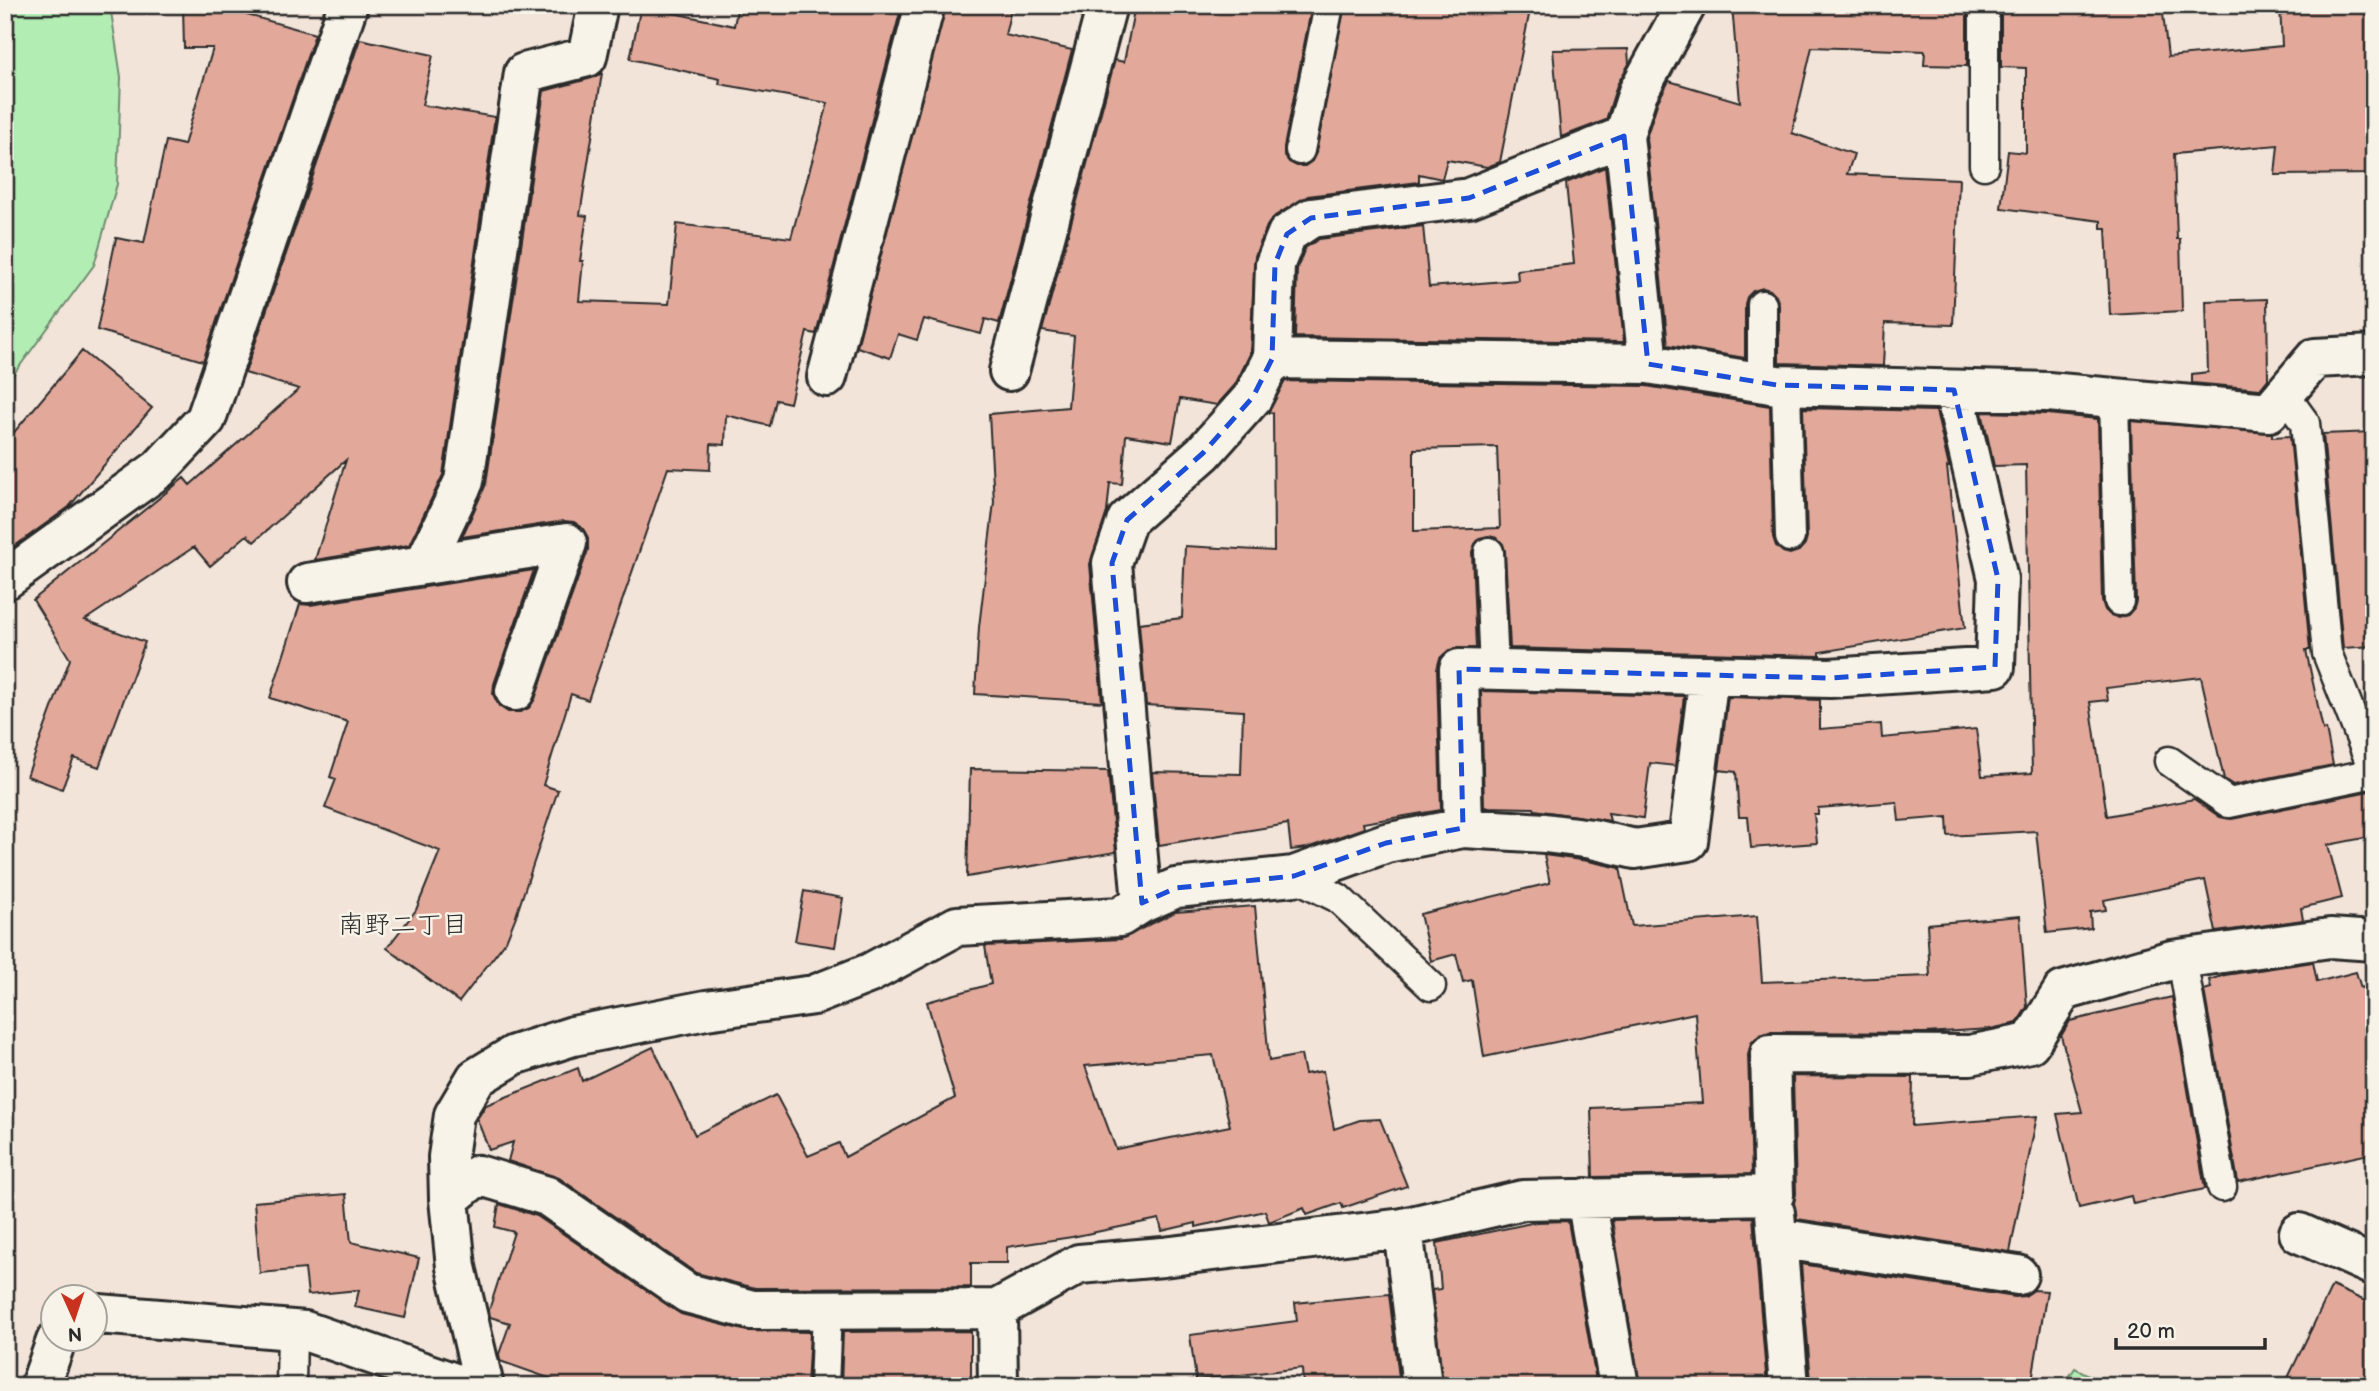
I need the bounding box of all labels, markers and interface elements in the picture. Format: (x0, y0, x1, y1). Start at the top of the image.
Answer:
district label: 南野二丁目 (338, 910, 468, 941)
north arrow (38, 1282, 108, 1352)
scale bar (2116, 1307, 2265, 1351)
text: 20 m (2127, 1319, 2175, 1344)
text: N (67, 1322, 83, 1345)

